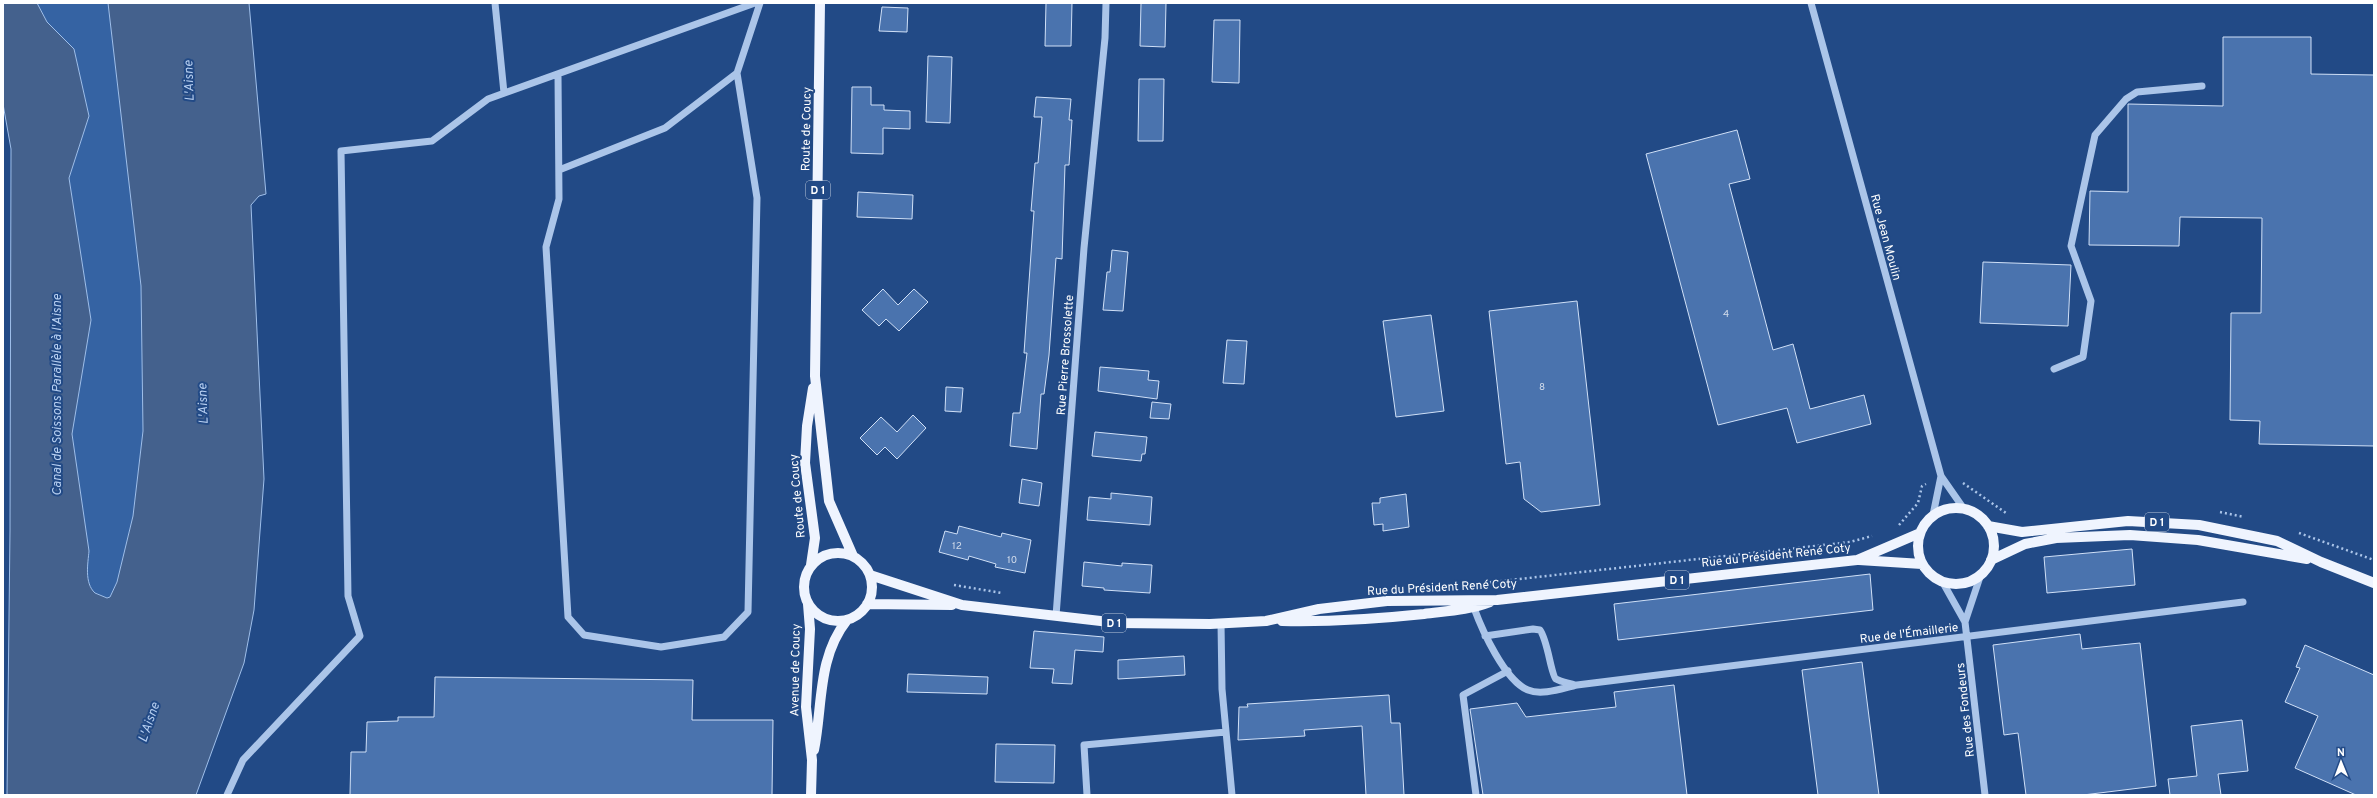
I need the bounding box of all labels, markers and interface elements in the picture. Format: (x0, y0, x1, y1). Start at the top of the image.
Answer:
water label: L'Aisne (181, 60, 199, 102)
street label: Route de Coucy (798, 87, 816, 171)
road number: D 1 (806, 181, 830, 199)
street label: Rue Jean Moulin (1866, 192, 1904, 282)
water label: Canal de Soissons Parallèle à l'Aisne (50, 294, 66, 496)
street label: Rue Pierre Brossolette (1054, 294, 1078, 416)
house number: 4 (1723, 308, 1729, 321)
house number: 8 (1539, 381, 1545, 394)
water label: L'Aisne (195, 383, 213, 425)
street label: Route de Coucy (786, 453, 810, 539)
road number: D 1 (2145, 513, 2169, 531)
house number: 12 (952, 540, 962, 553)
street label: Rue du Président René Coty (1701, 540, 1852, 572)
house number: 10 (1007, 554, 1017, 567)
road number: D 1 (1665, 571, 1689, 589)
street label: Rue du Président René Coty (1367, 576, 1517, 600)
road number: D 1 (1102, 614, 1126, 632)
street label: Rue de l'Émaillerie (1859, 620, 1959, 648)
street label: Avenue de Coucy (787, 624, 805, 716)
street label: Rue des Fondeurs (1953, 662, 1979, 758)
water label: L'Aisne (136, 700, 164, 745)
north arrow (2321, 742, 2361, 782)
text: N (2337, 746, 2345, 760)

